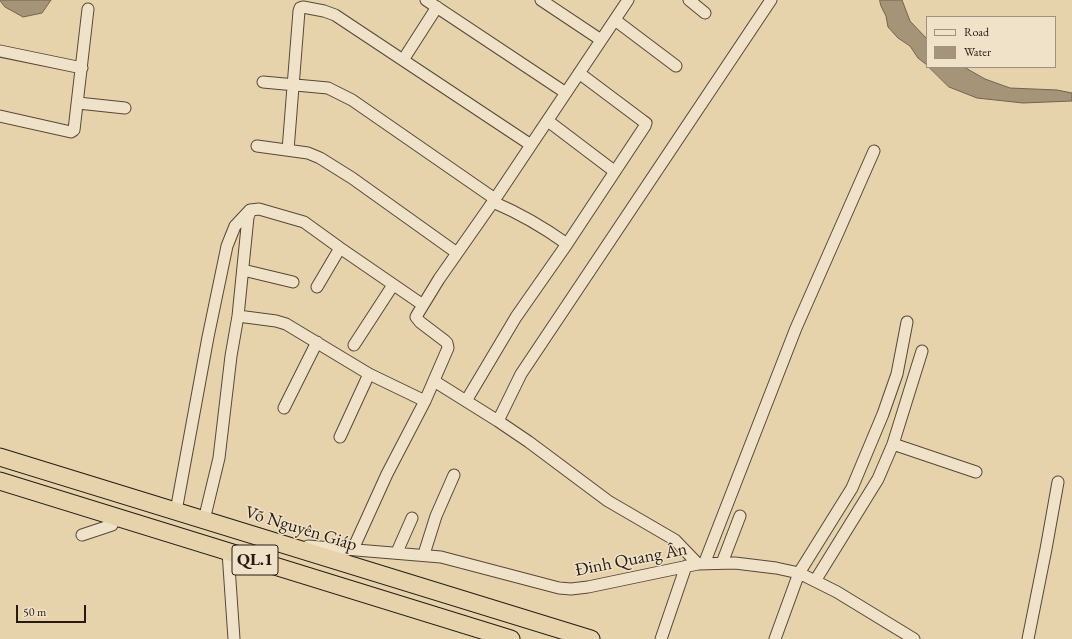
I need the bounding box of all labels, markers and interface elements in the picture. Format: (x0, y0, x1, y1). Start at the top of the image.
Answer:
legend (926, 16, 1056, 68)
text: Road (964, 24, 989, 40)
text: Water (964, 44, 991, 60)
street label: Võ Nguyên Giáp (242, 502, 360, 556)
street label: Đinh Quang Ân (573, 539, 689, 581)
road number: QL.1 (232, 545, 278, 575)
scale bar (18, 597, 88, 623)
text: 50 m (23, 604, 46, 620)

